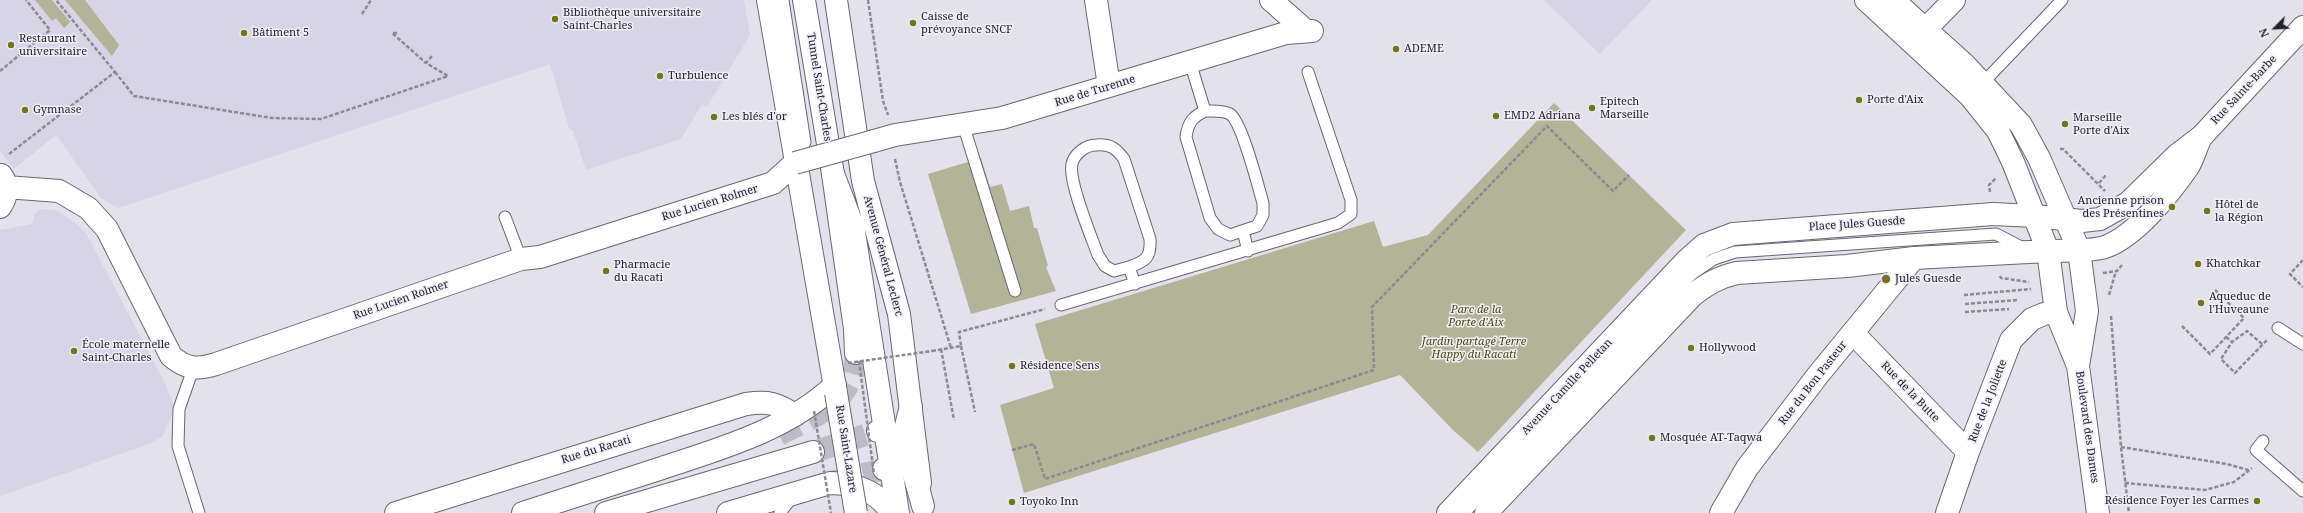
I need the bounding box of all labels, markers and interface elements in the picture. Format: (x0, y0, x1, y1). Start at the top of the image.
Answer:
place label: Bibliothèque universitaire Saint-Charles (563, 6, 701, 32)
north arrow (2255, 8, 2295, 48)
place label: Caisse de prévoyance SNCF (921, 10, 1013, 36)
marker: Bibliothèque universitaire Saint-Charles (550, 14, 560, 24)
marker: Caisse de prévoyance SNCF (908, 18, 918, 28)
place label: Bâtiment 5 (252, 26, 309, 40)
text: N (2255, 26, 2272, 40)
marker: Bâtiment 5 (239, 28, 249, 38)
place label: Restaurant universitaire (19, 32, 87, 58)
street label: Tunnel Saint-Charles (804, 32, 834, 142)
marker: Restaurant universitaire (6, 40, 16, 50)
place label: ADEME (1404, 42, 1444, 56)
marker: ADEME (1391, 44, 1401, 54)
street label: Rue Sainte-Barbe (2208, 53, 2280, 127)
place label: Turbulence (668, 69, 728, 83)
marker: Turbulence (655, 71, 665, 81)
street label: Rue de Turenne (1053, 73, 1137, 109)
place label: Porte d'Aix (1867, 93, 1924, 107)
place label: Epitech Marseille (1600, 95, 1649, 121)
marker: Porte d'Aix (1854, 95, 1864, 105)
place label: Gymnase (33, 103, 82, 117)
marker: Epitech Marseille (1587, 103, 1597, 113)
marker: Gymnase (20, 105, 30, 115)
place label: EMD2 Adriana (1504, 109, 1581, 123)
place label: Les blés d'or (722, 110, 787, 124)
marker: EMD2 Adriana (1491, 111, 1501, 121)
place label: Marseille Porte d'Aix (2073, 111, 2130, 137)
marker: Les blés d'or (709, 112, 719, 122)
marker: Marseille Porte d'Aix (2060, 119, 2070, 129)
street label: Rue Lucien Rolmer (660, 182, 760, 224)
street label: Avenue Général Leclerc (861, 194, 905, 318)
place label: Ancienne prison des Présentines (2078, 194, 2164, 220)
place label: Hôtel de la Région (2215, 198, 2263, 224)
marker: Ancienne prison des Présentines (2167, 202, 2177, 212)
marker: Hôtel de la Région (2202, 206, 2212, 216)
street label: Place Jules Guesde (1808, 214, 1906, 234)
place label: Khatchkar (2206, 257, 2261, 271)
place label: Pharmacie du Racati (614, 258, 670, 284)
marker: Khatchkar (2193, 259, 2203, 269)
marker: Pharmacie du Racati (601, 266, 611, 276)
place label: Jules Guesde (1895, 272, 1961, 286)
marker: Jules Guesde (1880, 273, 1892, 285)
street label: Rue Lucien Rolmer (352, 277, 450, 323)
place label: Aqueduc de l'Huveaune (2209, 290, 2271, 316)
marker: Aqueduc de l'Huveaune (2196, 298, 2206, 308)
park label: Parc de la Porte d'Aix (1448, 303, 1504, 329)
park label: Jardin partagé Terre Happy du Racati (1422, 335, 1526, 361)
street label: Avenue Camille Pelletan (1519, 336, 1615, 438)
place label: École maternelle Saint-Charles (82, 338, 170, 364)
street label: Rue du Bon Pasteur (1776, 338, 1850, 428)
place label: Hollywood (1699, 341, 1756, 355)
marker: Hollywood (1686, 343, 1696, 353)
marker: École maternelle Saint-Charles (69, 346, 79, 356)
street label: Rue de la Joliette (1966, 358, 2010, 444)
place label: Résidence Sens (1020, 359, 1099, 373)
street label: Rue de la Butte (1878, 359, 1942, 425)
marker: Résidence Sens (1007, 361, 1017, 371)
street label: Boulevard des Dames (2073, 370, 2101, 484)
street label: Rue Saint-Lazare (833, 404, 859, 494)
place label: Mosquée AT-Taqwa (1660, 431, 1762, 445)
street label: Rue du Racati (560, 433, 632, 467)
marker: Mosquée AT-Taqwa (1647, 433, 1657, 443)
place label: Résidence Foyer les Carmes (2105, 494, 2249, 508)
place label: Toyoko Inn (1020, 495, 1079, 509)
marker: Résidence Foyer les Carmes (2252, 496, 2262, 506)
marker: Toyoko Inn (1007, 497, 1017, 507)

